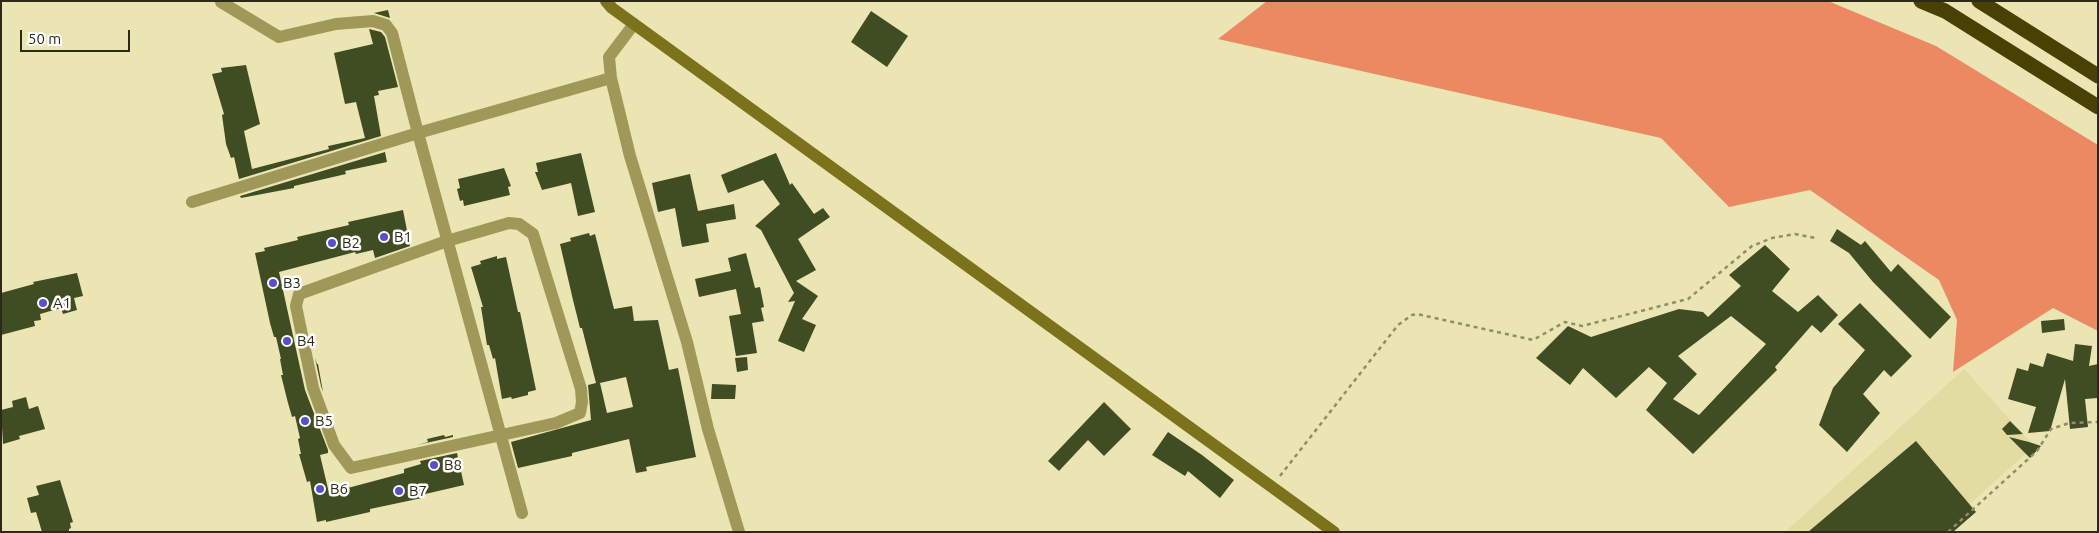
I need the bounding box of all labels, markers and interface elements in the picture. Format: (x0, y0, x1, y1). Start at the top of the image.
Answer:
scale bar (22, 20, 132, 52)
text: 50 m (28, 30, 61, 47)
place label: B1 (394, 228, 412, 246)
marker: B1 (378, 231, 390, 243)
place label: B2 (342, 234, 360, 252)
marker: B2 (326, 237, 338, 249)
place label: B3 (283, 274, 301, 292)
marker: B3 (267, 277, 279, 289)
place label: A1 (53, 294, 71, 312)
marker: A1 (37, 297, 49, 309)
place label: B4 (297, 332, 315, 350)
marker: B4 (281, 335, 293, 347)
place label: B5 (315, 412, 333, 430)
marker: B5 (299, 415, 311, 427)
place label: B8 (444, 456, 462, 474)
marker: B8 (428, 459, 440, 471)
place label: B6 (330, 480, 348, 498)
place label: B7 (409, 482, 427, 500)
marker: B6 (314, 483, 326, 495)
marker: B7 (393, 485, 405, 497)

